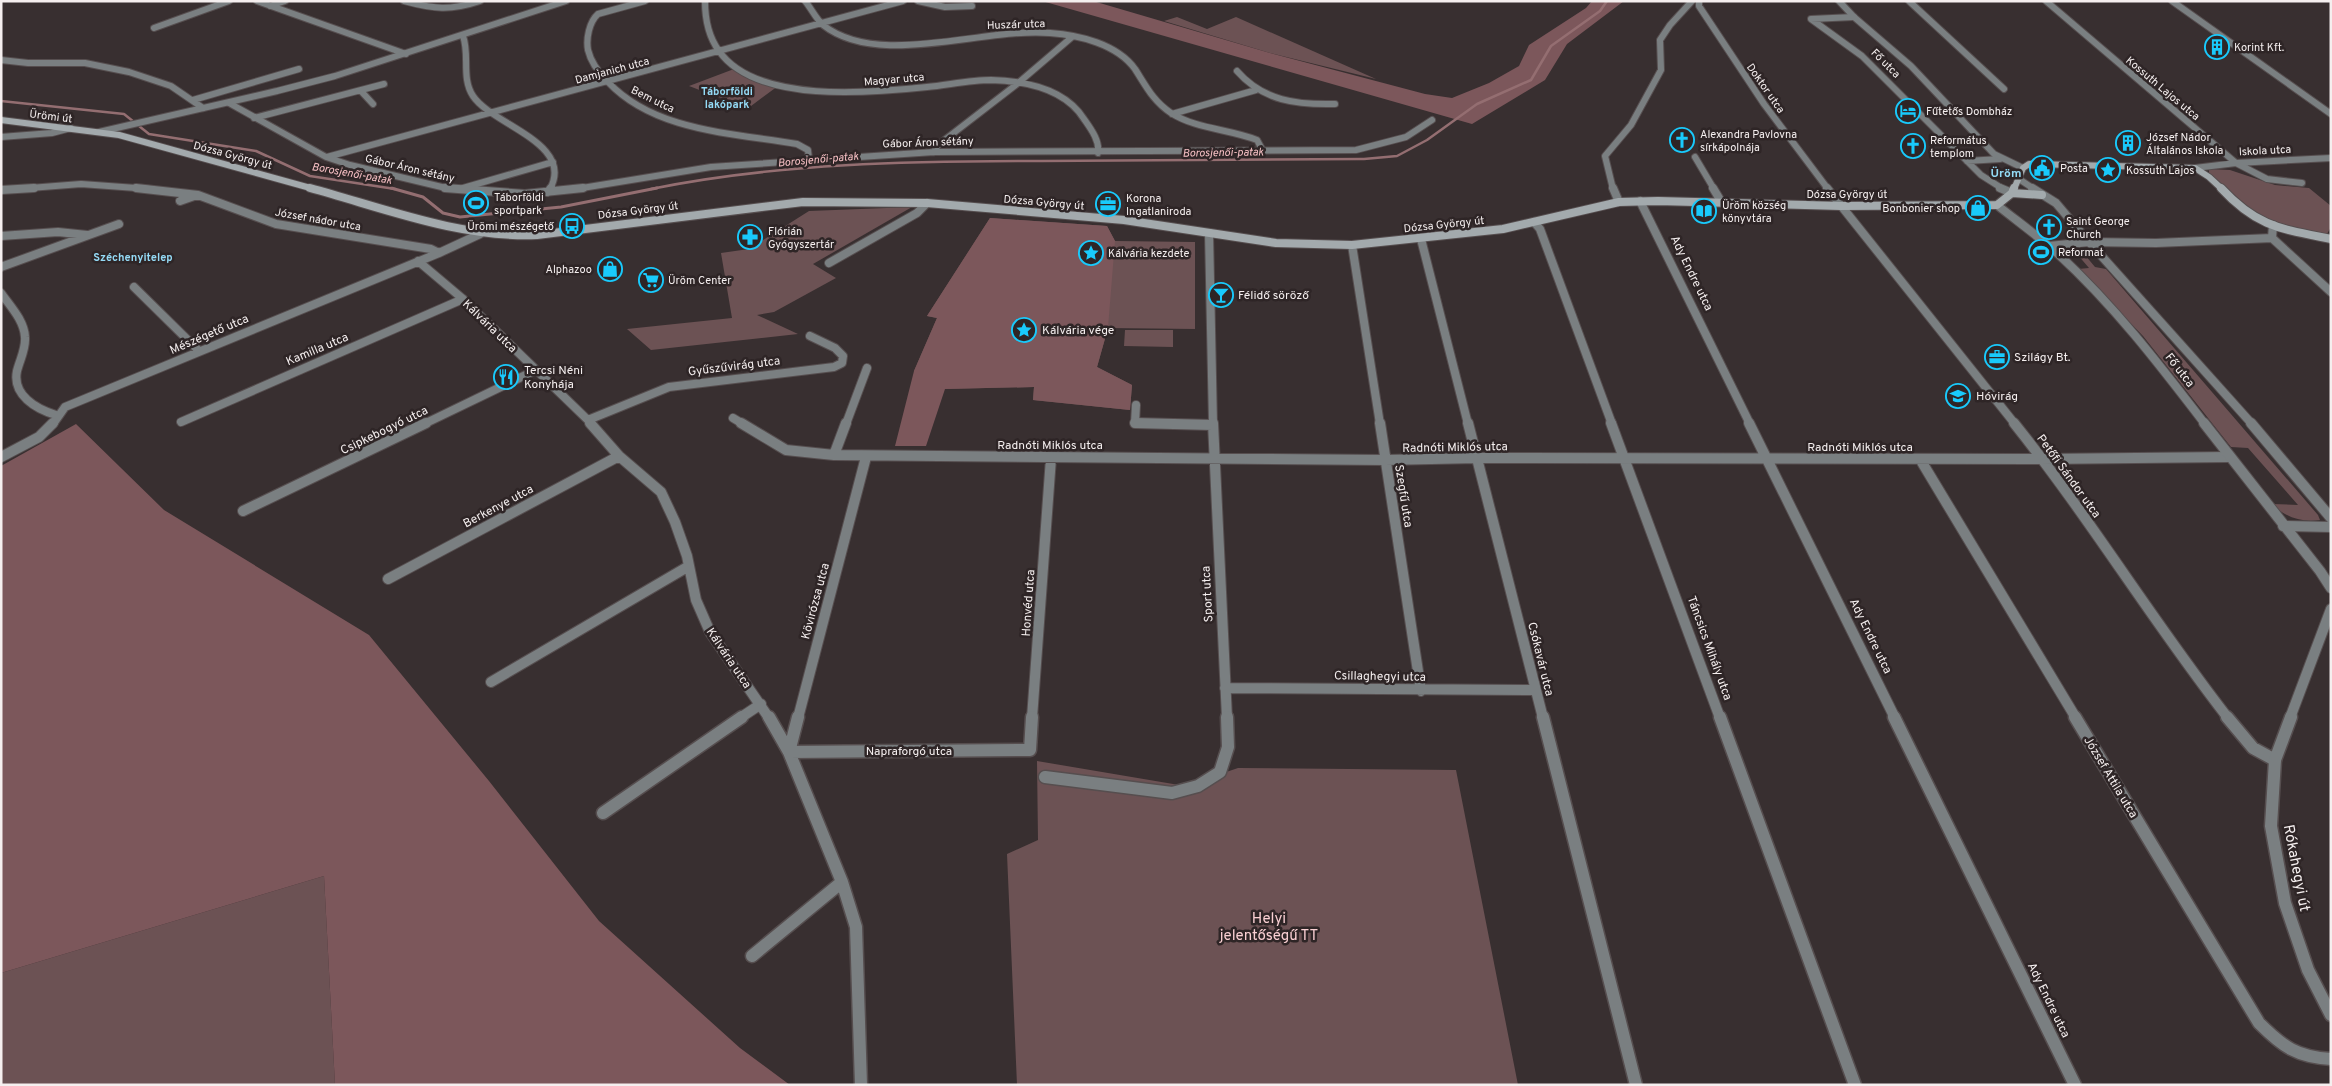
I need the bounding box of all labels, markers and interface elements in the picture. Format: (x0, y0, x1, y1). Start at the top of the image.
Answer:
street label: Huszár utca (987, 17, 1046, 33)
building icon: Korint Kft. (2204, 34, 2230, 60)
place label: Korint Kft. (2234, 41, 2284, 55)
street label: Fő utca (1868, 46, 1903, 81)
street label: Damjanich utca (574, 54, 651, 88)
street label: Kossuth Lajos utca (2122, 54, 2202, 124)
street label: Doktor utca (1743, 61, 1788, 116)
street label: Magyar utca (863, 70, 925, 90)
street label: Bem utca (629, 83, 677, 117)
district label: Táborföldi lakópark (701, 85, 753, 112)
hotel icon: Fűtetős Dombház (1895, 98, 1921, 124)
place label: Fűtetős Dombház (1926, 105, 2012, 119)
street label: Ürömi út (29, 106, 73, 127)
church icon: Alexandra Pavlovna sírkápolnája (1669, 127, 1695, 153)
place label: Alexandra Pavlovna sírkápolnája (1700, 128, 1797, 155)
building icon: József Nádor Általános Iskola (2115, 130, 2141, 156)
place label: József Nádor Általános Iskola (2146, 131, 2224, 158)
street label: Gábor Áron sétány (882, 133, 974, 152)
church icon: Református templom (1900, 133, 1926, 159)
place label: Református templom (1930, 134, 1987, 161)
street label: Dózsa György út (192, 139, 274, 173)
street label: Iskola utca (2239, 143, 2292, 159)
water label: Borosjenői-patak (1182, 145, 1264, 161)
water label: Borosjenői-patak (777, 149, 860, 171)
street label: Gábor Áron sétány (364, 151, 456, 186)
public building icon: Posta (2029, 155, 2055, 181)
place icon: Kossuth Lajos (2095, 157, 2121, 183)
water label: Borosjenői-patak (311, 160, 393, 188)
place label: Posta (2060, 162, 2088, 176)
place label: Kossuth Lajos (2126, 164, 2194, 178)
district label: Üröm (1991, 166, 2021, 182)
street label: Dózsa György út (1806, 188, 1888, 202)
sports icon: Táborföldi sportpark (463, 190, 489, 216)
place label: Táborföldi sportpark (494, 191, 544, 218)
office icon: Korona Ingatlaniroda (1095, 191, 1121, 217)
street label: Dózsa György út (1003, 192, 1085, 214)
place label: Korona Ingatlaniroda (1126, 192, 1192, 219)
shop icon: Bonbonier shop (1965, 195, 1991, 221)
library icon: Üröm község könyvtára (1691, 198, 1717, 224)
place label: Üröm község könyvtára (1722, 198, 1786, 226)
street label: Dózsa György út (597, 199, 679, 223)
place label: Bonbonier shop (1882, 202, 1960, 216)
street label: József nádor utca (274, 206, 362, 234)
bus stop icon: Ürömi mészégető (559, 213, 585, 239)
street label: Dózsa György út (1403, 214, 1485, 236)
church icon: Saint George Church (2036, 214, 2062, 240)
place label: Saint George Church (2066, 215, 2130, 242)
place label: Ürömi mészégető (467, 219, 555, 234)
pharmacy icon: Flórián Gyógyszertár (737, 224, 763, 250)
place label: Flórián Gyógyszertár (768, 225, 835, 252)
street label: Ady Endre utca (1666, 233, 1716, 314)
sports icon: Reformat (2028, 239, 2054, 265)
place icon: Kálvária kezdete (1078, 240, 1104, 266)
place label: Reformat (2058, 246, 2104, 260)
place label: Kálvária kezdete (1108, 247, 1190, 261)
district label: Széchenyitelep (93, 251, 173, 265)
shop icon: Alphazoo (597, 256, 623, 282)
place label: Alphazoo (546, 263, 592, 277)
supermarket icon: Üröm Center (638, 267, 664, 293)
place label: Üröm Center (668, 273, 732, 288)
bar icon: Félidő söröző (1208, 282, 1234, 308)
place label: Félidő söröző (1238, 288, 1310, 304)
street label: Kálvária utca (459, 297, 520, 357)
street label: Mészégető utca (167, 311, 251, 359)
place icon: Kálvária vége (1011, 317, 1037, 343)
place label: Kálvária vége (1042, 323, 1114, 339)
street label: Kamilla utca (284, 330, 351, 370)
office icon: Szilágy Bt. (1984, 344, 2010, 370)
place label: Szilágy Bt. (2014, 350, 2071, 366)
street label: Fő utca (2161, 350, 2198, 391)
street label: Gyűszűvirág utca (687, 353, 781, 381)
place label: Tercsi Néni Konyhája (524, 363, 583, 393)
restaurant icon: Tercsi Néni Konyhája (493, 364, 519, 390)
school or university icon: Hóvirág (1945, 383, 1971, 409)
place label: Hóvirág (1976, 389, 2018, 405)
street label: Csipkebogyó utca (338, 403, 431, 459)
street label: Petőfi Sándor utca (2032, 432, 2104, 522)
street label: Radnóti Miklós utca (997, 438, 1103, 454)
street label: Radnóti Miklós utca (1402, 439, 1508, 457)
street label: Radnóti Miklós utca (1807, 440, 1913, 456)
street label: Szegfű utca (1390, 464, 1416, 529)
street label: Berkenye utca (461, 482, 536, 532)
street label: Kövirózsa utca (798, 561, 834, 641)
street label: Sport utca (1199, 565, 1217, 623)
street label: Honvéd utca (1019, 569, 1039, 637)
street label: Táncsics Mihály utca (1683, 594, 1735, 703)
street label: Ady Endre utca (1845, 596, 1895, 677)
street label: Csókavár utca (1523, 621, 1557, 698)
street label: Kálvária utca (702, 625, 754, 692)
street label: Csillaghegyi utca (1334, 668, 1426, 686)
street label: József Attila utca (2079, 734, 2141, 821)
street label: Napraforgó utca (866, 744, 952, 760)
street label: Rókahegyi út (2278, 823, 2313, 914)
park label: Helyi jelentőségű TT (1219, 910, 1318, 946)
street label: Ady Endre utca (2023, 960, 2073, 1041)

